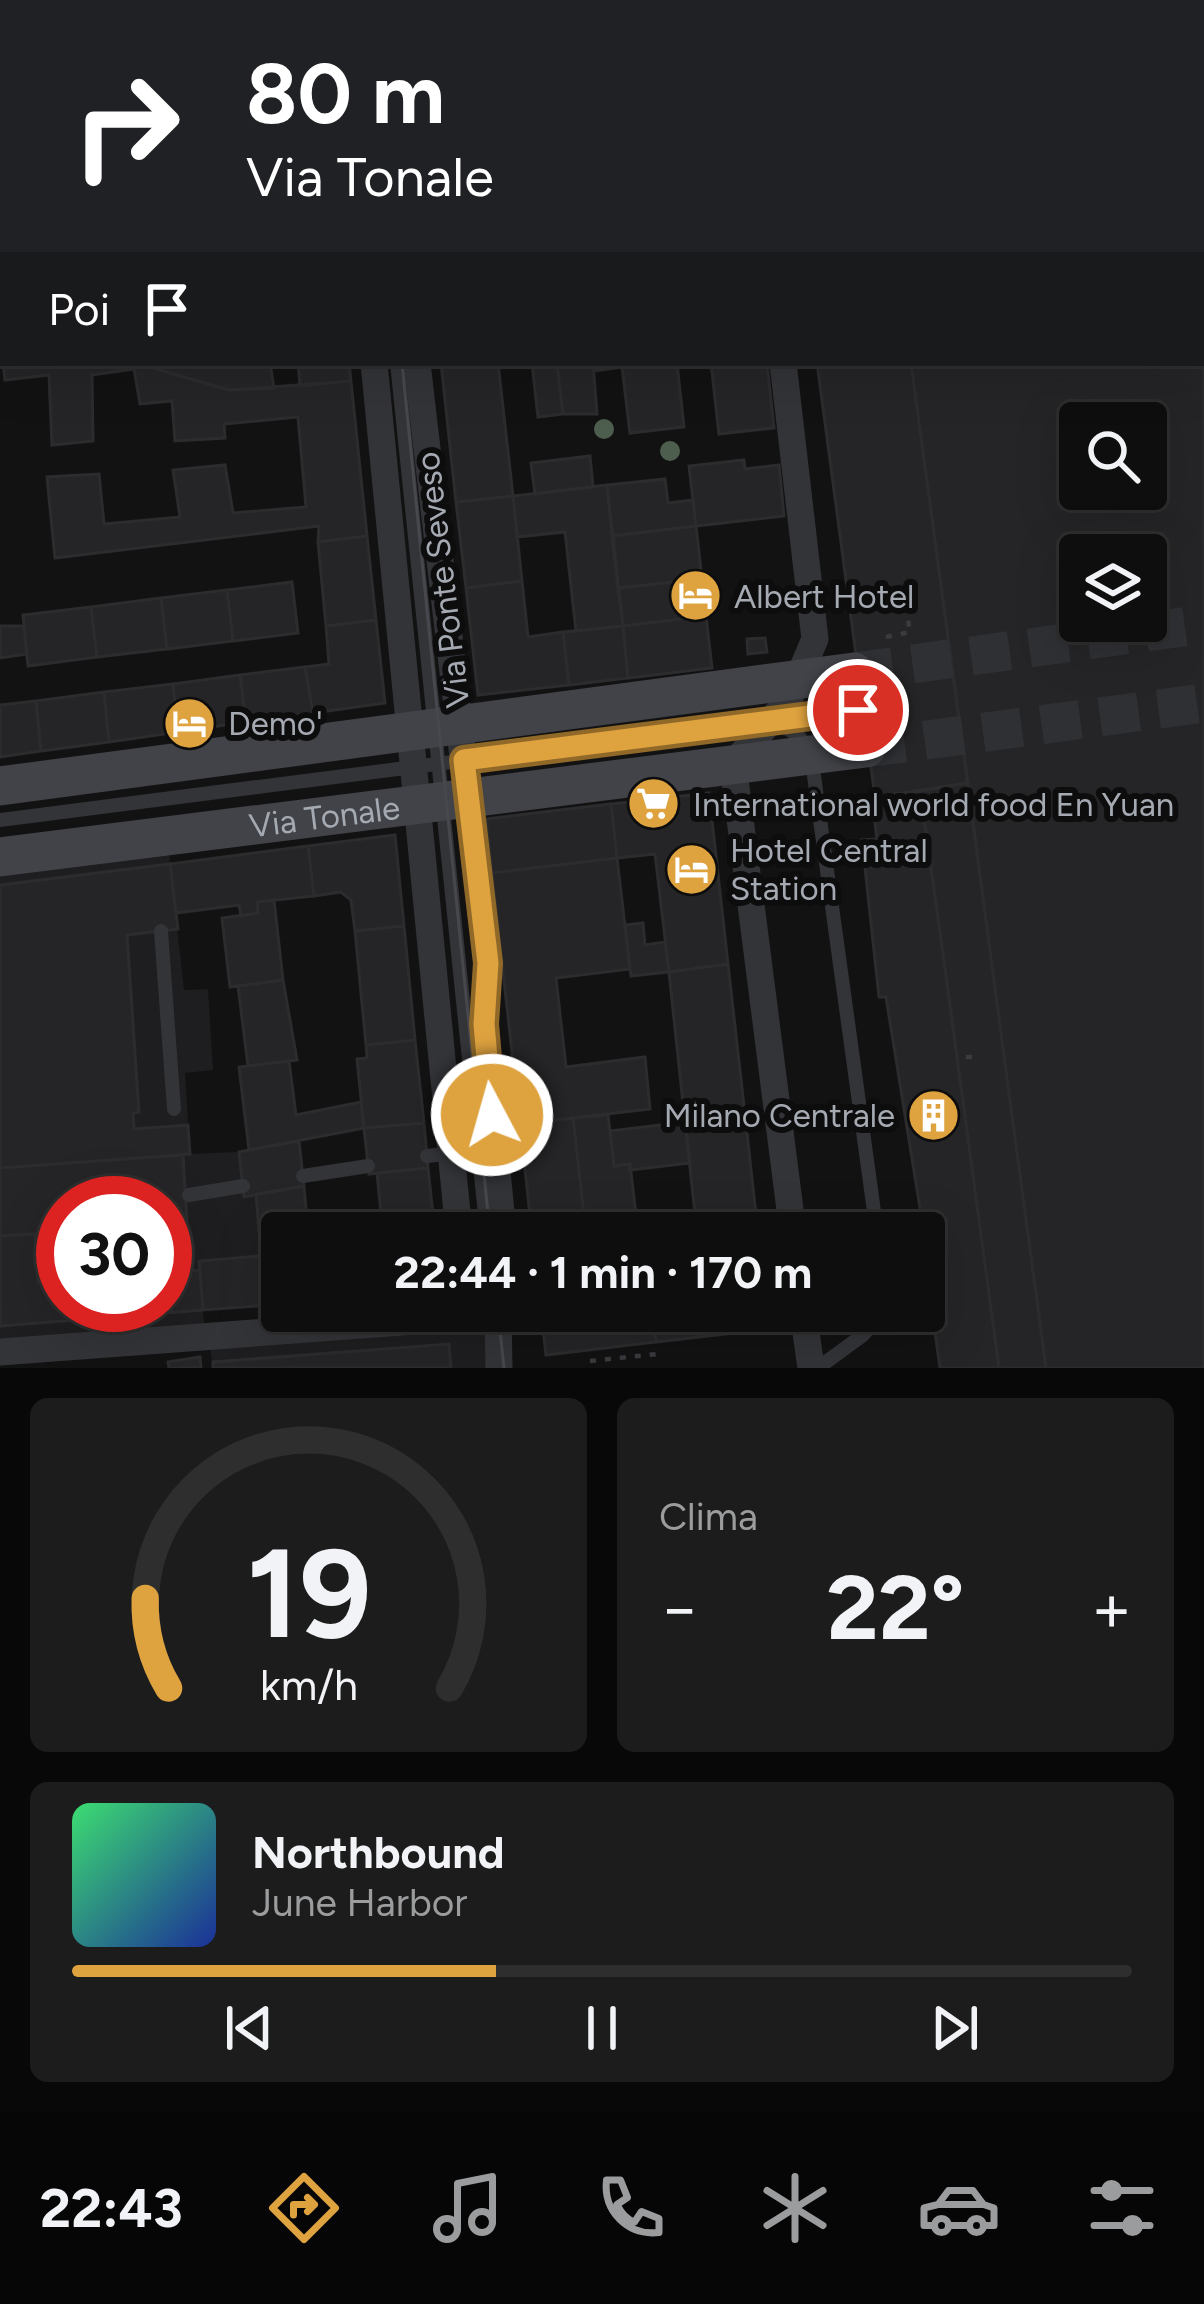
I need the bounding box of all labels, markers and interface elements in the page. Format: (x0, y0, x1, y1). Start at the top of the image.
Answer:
text: 80 m (246, 43, 445, 144)
icon: right (48, 48, 204, 204)
text: Via Tonale (246, 145, 494, 210)
icon: arrive (134, 276, 200, 342)
text: Poi (48, 282, 110, 336)
map controls (1059, 402, 1167, 642)
button: search (1059, 402, 1167, 510)
street label: Via Ponte Seveso (407, 450, 478, 710)
button: layers (1059, 534, 1167, 642)
hotel icon: Albert Hotel (667, 568, 723, 624)
place label: Albert Hotel (734, 577, 914, 616)
pin (807, 659, 909, 761)
icon: arrive (825, 677, 891, 743)
hotel icon: Demo' (161, 695, 217, 751)
place label: Demo' (228, 704, 323, 743)
supermarket icon: International world food En Yuan (626, 776, 682, 832)
place label: International world food En Yuan (693, 785, 1174, 824)
street label: Via Tonale (247, 788, 402, 845)
place label: Hotel Central Station (730, 831, 928, 908)
hotel icon: Hotel Central Station (663, 841, 719, 897)
position arrow (429, 1052, 555, 1178)
building icon: Milano Centrale (906, 1087, 962, 1143)
place label: Milano Centrale (664, 1096, 895, 1135)
speed limit sign: 30 (36, 1176, 192, 1332)
text: 22:44 · 1 min · 170 m (394, 1245, 812, 1299)
text: Clima (659, 1493, 758, 1540)
text: 19 (246, 1518, 371, 1668)
text: 22° (826, 1553, 965, 1662)
text: − (659, 1568, 700, 1648)
text: + (1091, 1568, 1132, 1648)
text: km/h (260, 1659, 357, 1711)
text: Northbound (252, 1825, 505, 1879)
text: June Harbor (252, 1879, 468, 1926)
icon: previous (216, 1995, 282, 2061)
icon: pause (569, 1995, 635, 2061)
icon: next (922, 1995, 988, 2061)
icon: directions (262, 2166, 346, 2250)
icon: music (426, 2166, 510, 2250)
icon: phone (589, 2166, 673, 2250)
icon: climate (753, 2166, 837, 2250)
icon: car (917, 2166, 1001, 2250)
icon: filters (1080, 2166, 1164, 2250)
text: 22:43 (40, 2176, 183, 2241)

